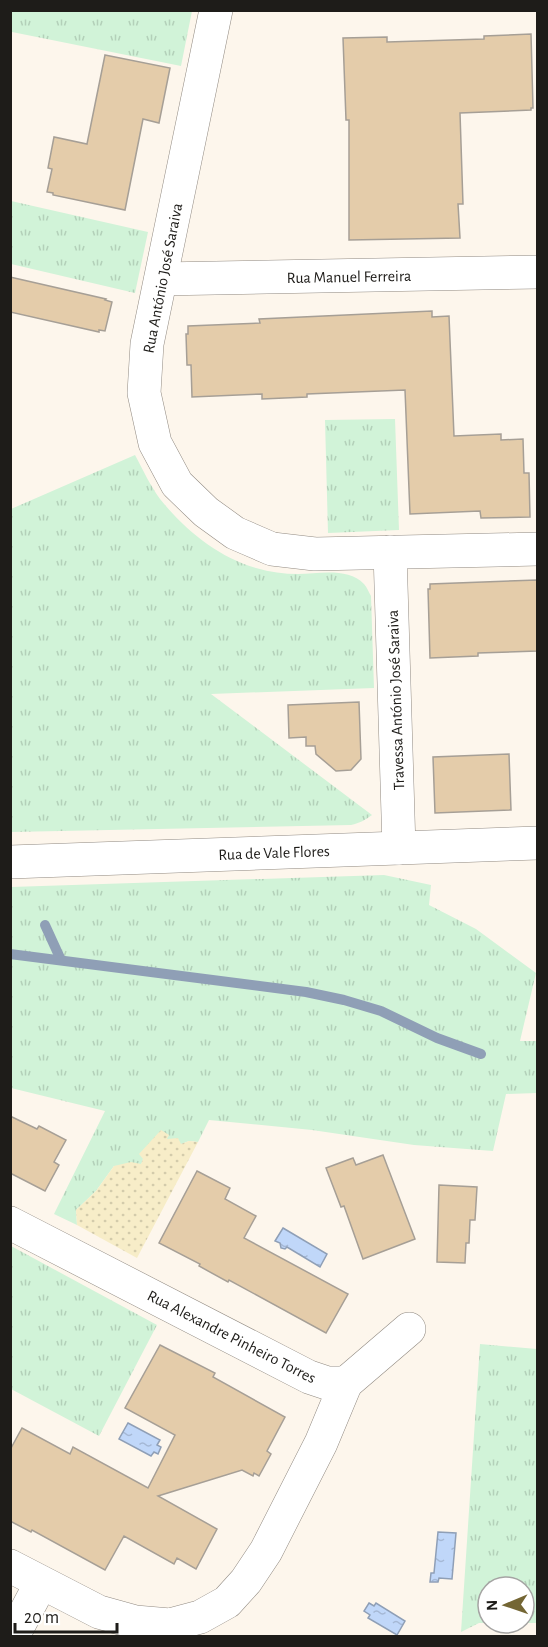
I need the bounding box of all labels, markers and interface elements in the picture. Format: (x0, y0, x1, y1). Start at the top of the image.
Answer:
street label: Rua António José Saraiva (141, 202, 185, 354)
street label: Rua Manuel Ferreira (287, 268, 411, 286)
street label: Travessa António José Saraiva (385, 610, 407, 790)
street label: Rua de Vale Flores (218, 843, 330, 863)
street label: Rua Alexandre Pinheiro Torres (145, 1287, 318, 1386)
north arrow (476, 1575, 536, 1635)
scale bar (15, 1596, 117, 1634)
text: N (484, 1600, 500, 1611)
text: 20 m (24, 1609, 59, 1627)

